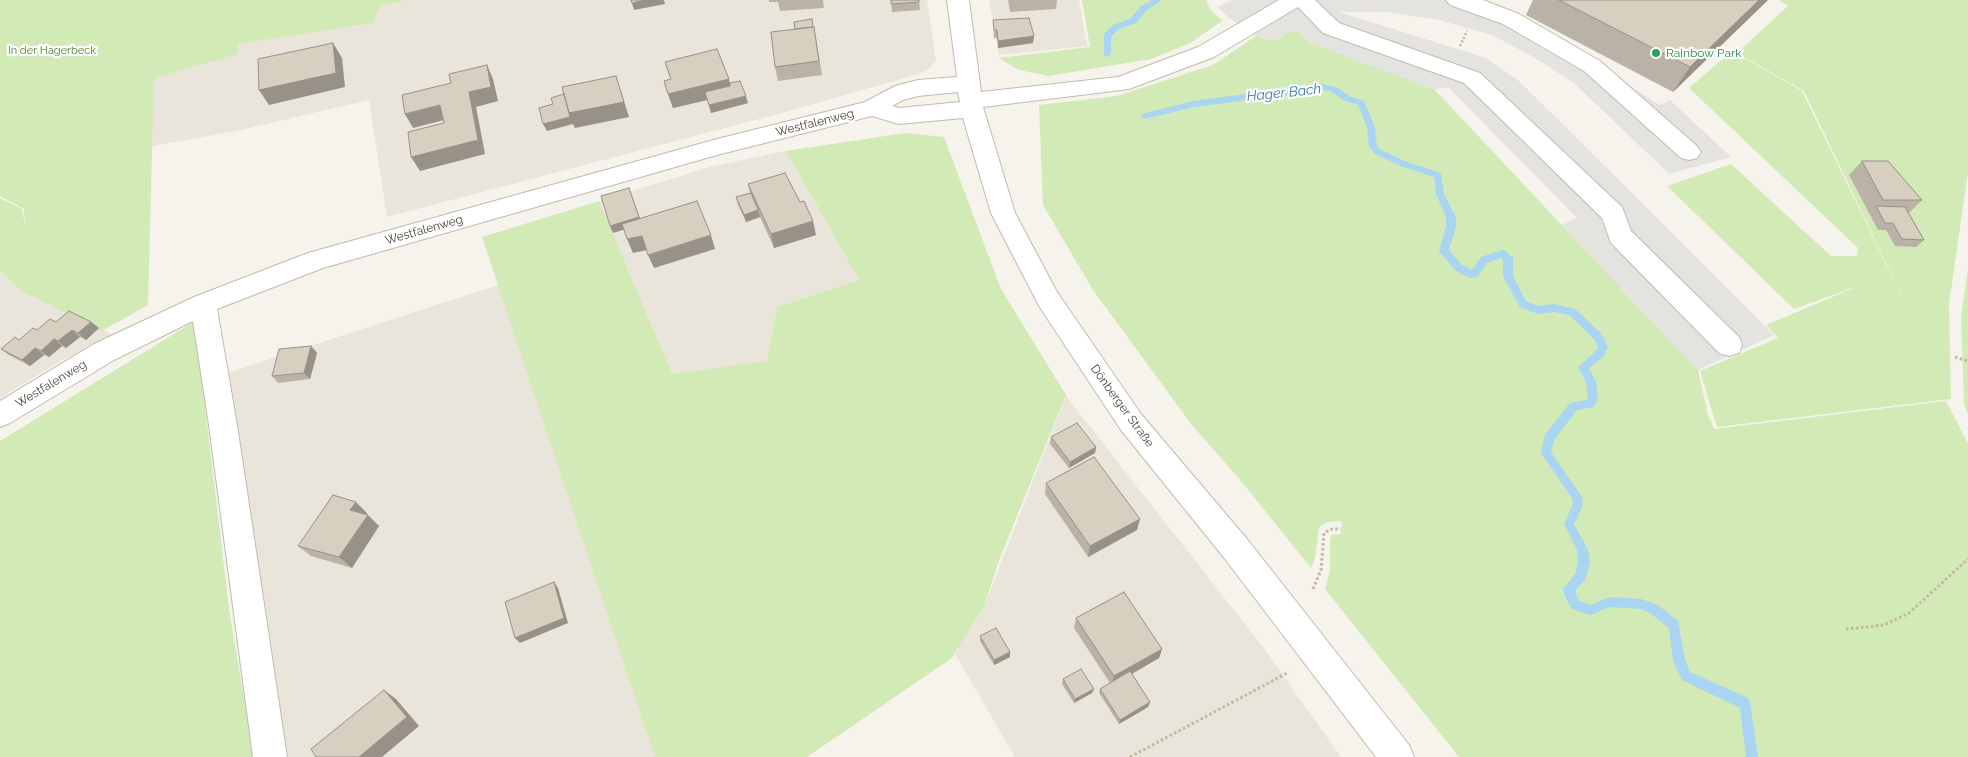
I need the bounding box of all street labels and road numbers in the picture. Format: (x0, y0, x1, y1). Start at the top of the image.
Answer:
street label: Westfalenweg (774, 106, 856, 140)
street label: Westfalenweg (383, 212, 465, 248)
street label: Westfalenweg (13, 357, 89, 411)
street label: Dönberger Straße (1087, 362, 1157, 450)

